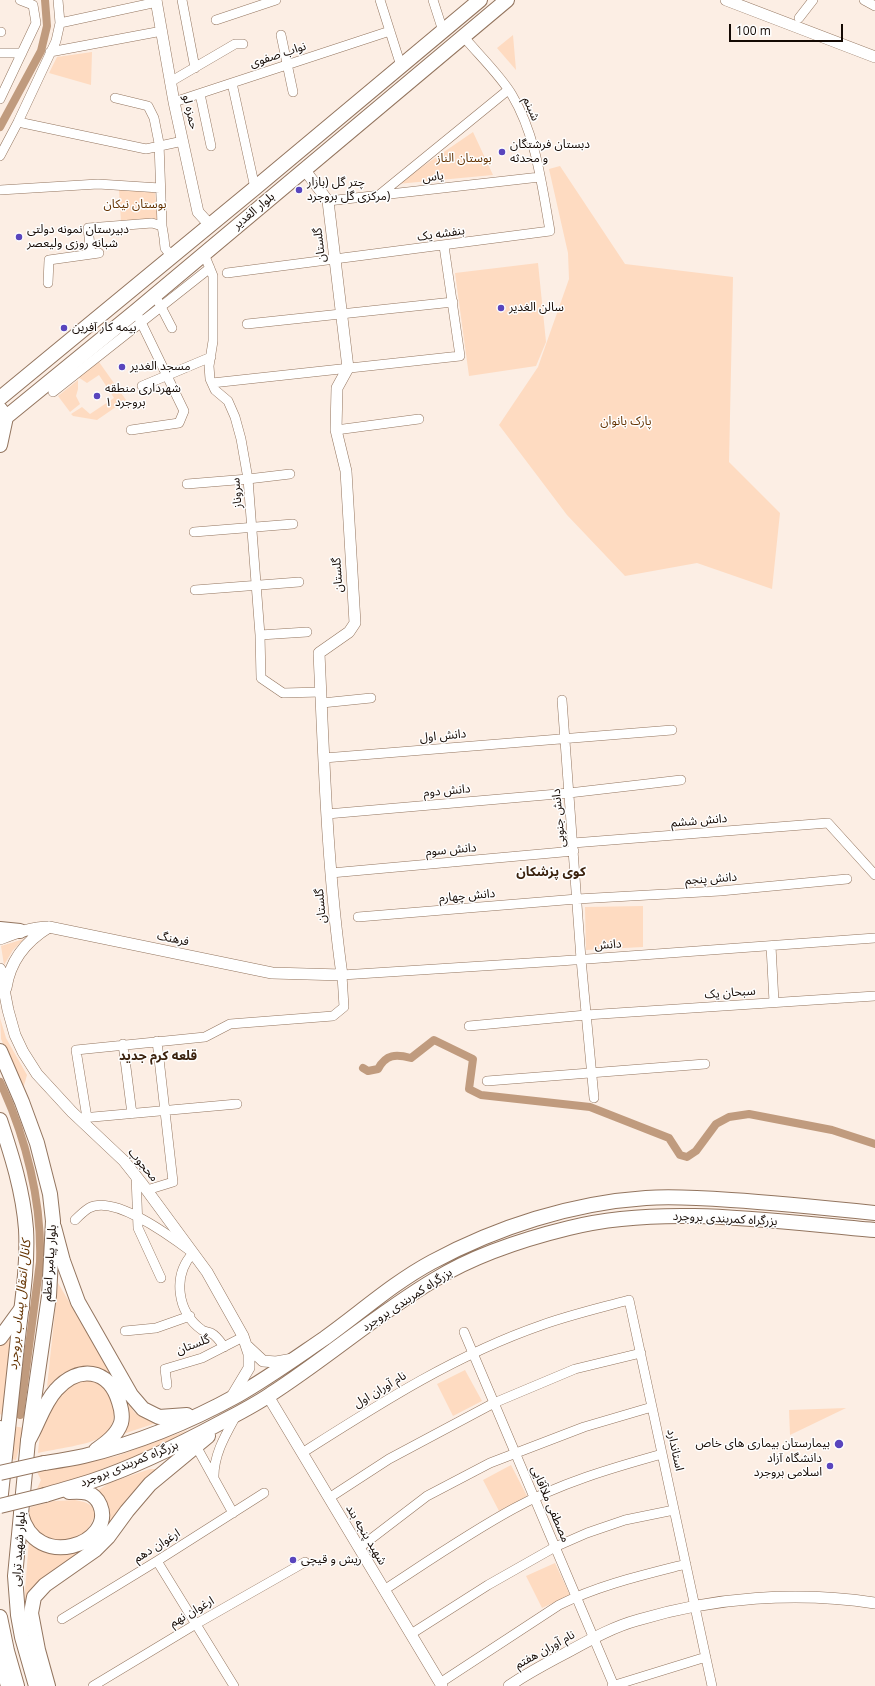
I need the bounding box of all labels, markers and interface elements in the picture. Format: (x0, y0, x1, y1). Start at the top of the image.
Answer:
scale bar (731, 16, 845, 42)
text: 100 m (736, 22, 771, 39)
street label: نواب صفوی (248, 39, 308, 71)
street label: حمزه لو (179, 93, 201, 131)
street label: شبنم (520, 95, 542, 123)
place label: دبستان فرشتگان و محدثه (510, 138, 590, 166)
marker: دبستان فرشتگان و محدثه (497, 147, 507, 157)
park label: بوستان الناز (436, 152, 492, 166)
street label: یاس (421, 169, 445, 185)
place label: چتر گل (بازار مرکزی گل بروجرد) (307, 176, 390, 204)
marker: چتر گل (بازار مرکزی گل بروجرد) (294, 185, 304, 195)
street label: بلوار الغدیر (230, 189, 278, 233)
park label: بوستان نیکان (103, 198, 167, 212)
place label: دبیرستان نمونه دولتی شبانه روزی ولیعصر (27, 223, 129, 251)
street label: بنفشه یک (416, 224, 466, 244)
street label: گلستان (311, 227, 329, 263)
marker: دبیرستان نمونه دولتی شبانه روزی ولیعصر (14, 232, 24, 242)
place label: سالن الغدیر (509, 301, 564, 315)
marker: سالن الغدیر (496, 303, 506, 313)
place label: بیمه کار آفرین (72, 321, 136, 335)
marker: بیمه کار آفرین (59, 323, 69, 333)
place label: مسجد الغدیر (130, 360, 191, 374)
marker: مسجد الغدیر (117, 362, 127, 372)
place label: شهرداری منطقه ۱ بروجرد (105, 382, 181, 410)
marker: شهرداری منطقه ۱ بروجرد (92, 391, 102, 401)
park label: پارک بانوان (600, 415, 652, 429)
street label: سروناز (228, 477, 246, 509)
street label: گلستان (330, 557, 346, 593)
street label: دانش اول (419, 727, 467, 745)
street label: دانش دوم (423, 782, 471, 800)
street label: دانش جنوبی (549, 788, 569, 848)
street label: دانش ششم (670, 811, 728, 831)
street label: دانش سوم (425, 841, 477, 859)
district label: کوی پزشکان (516, 864, 586, 880)
street label: دانش پنجم (684, 870, 738, 888)
street label: دانش چهارم (438, 886, 496, 906)
street label: گلستان (312, 888, 330, 924)
street label: فرهنگ (156, 929, 190, 949)
street label: دانش (594, 937, 622, 953)
street label: سبحان یک (704, 984, 756, 1002)
district label: قلعه کرم جدید (119, 1048, 197, 1064)
street label: محجوب (125, 1145, 161, 1185)
street label: بزرگراه کمربندی بروجرد (672, 1209, 778, 1229)
street label: بلوار پیامبر اعظم (40, 1224, 60, 1302)
water label: کانال انتقال پساب بروجرد (5, 1239, 35, 1371)
street label: بزرگراه کمربندی بروجرد (359, 1265, 455, 1335)
street label: گلستان (174, 1332, 212, 1358)
street label: نام آوران اول (351, 1369, 409, 1411)
street label: استاندارد (664, 1428, 686, 1472)
place label: بیمارستان بیماری های خاص (695, 1437, 830, 1451)
street label: بزرگراه کمربندی بروجرد (78, 1438, 180, 1490)
marker: بیمارستان بیماری های خاص (833, 1438, 845, 1450)
place label: دانشگاه آزاد اسلامی بروجرد (754, 1452, 822, 1480)
marker: دانشگاه آزاد اسلامی بروجرد (825, 1461, 835, 1471)
street label: مصطفی ملاآقایی (527, 1464, 573, 1544)
street label: شهید پنجه بند (342, 1502, 390, 1568)
street label: بلوار شهید ترابی (9, 1511, 29, 1587)
street label: ارغوان دهم (131, 1526, 183, 1566)
place label: ریش و قیچی (301, 1553, 362, 1567)
marker: ریش و قیچی (288, 1555, 298, 1565)
street label: ارغوان نهم (167, 1594, 217, 1630)
street label: نام آوران هفتم (513, 1628, 577, 1672)

